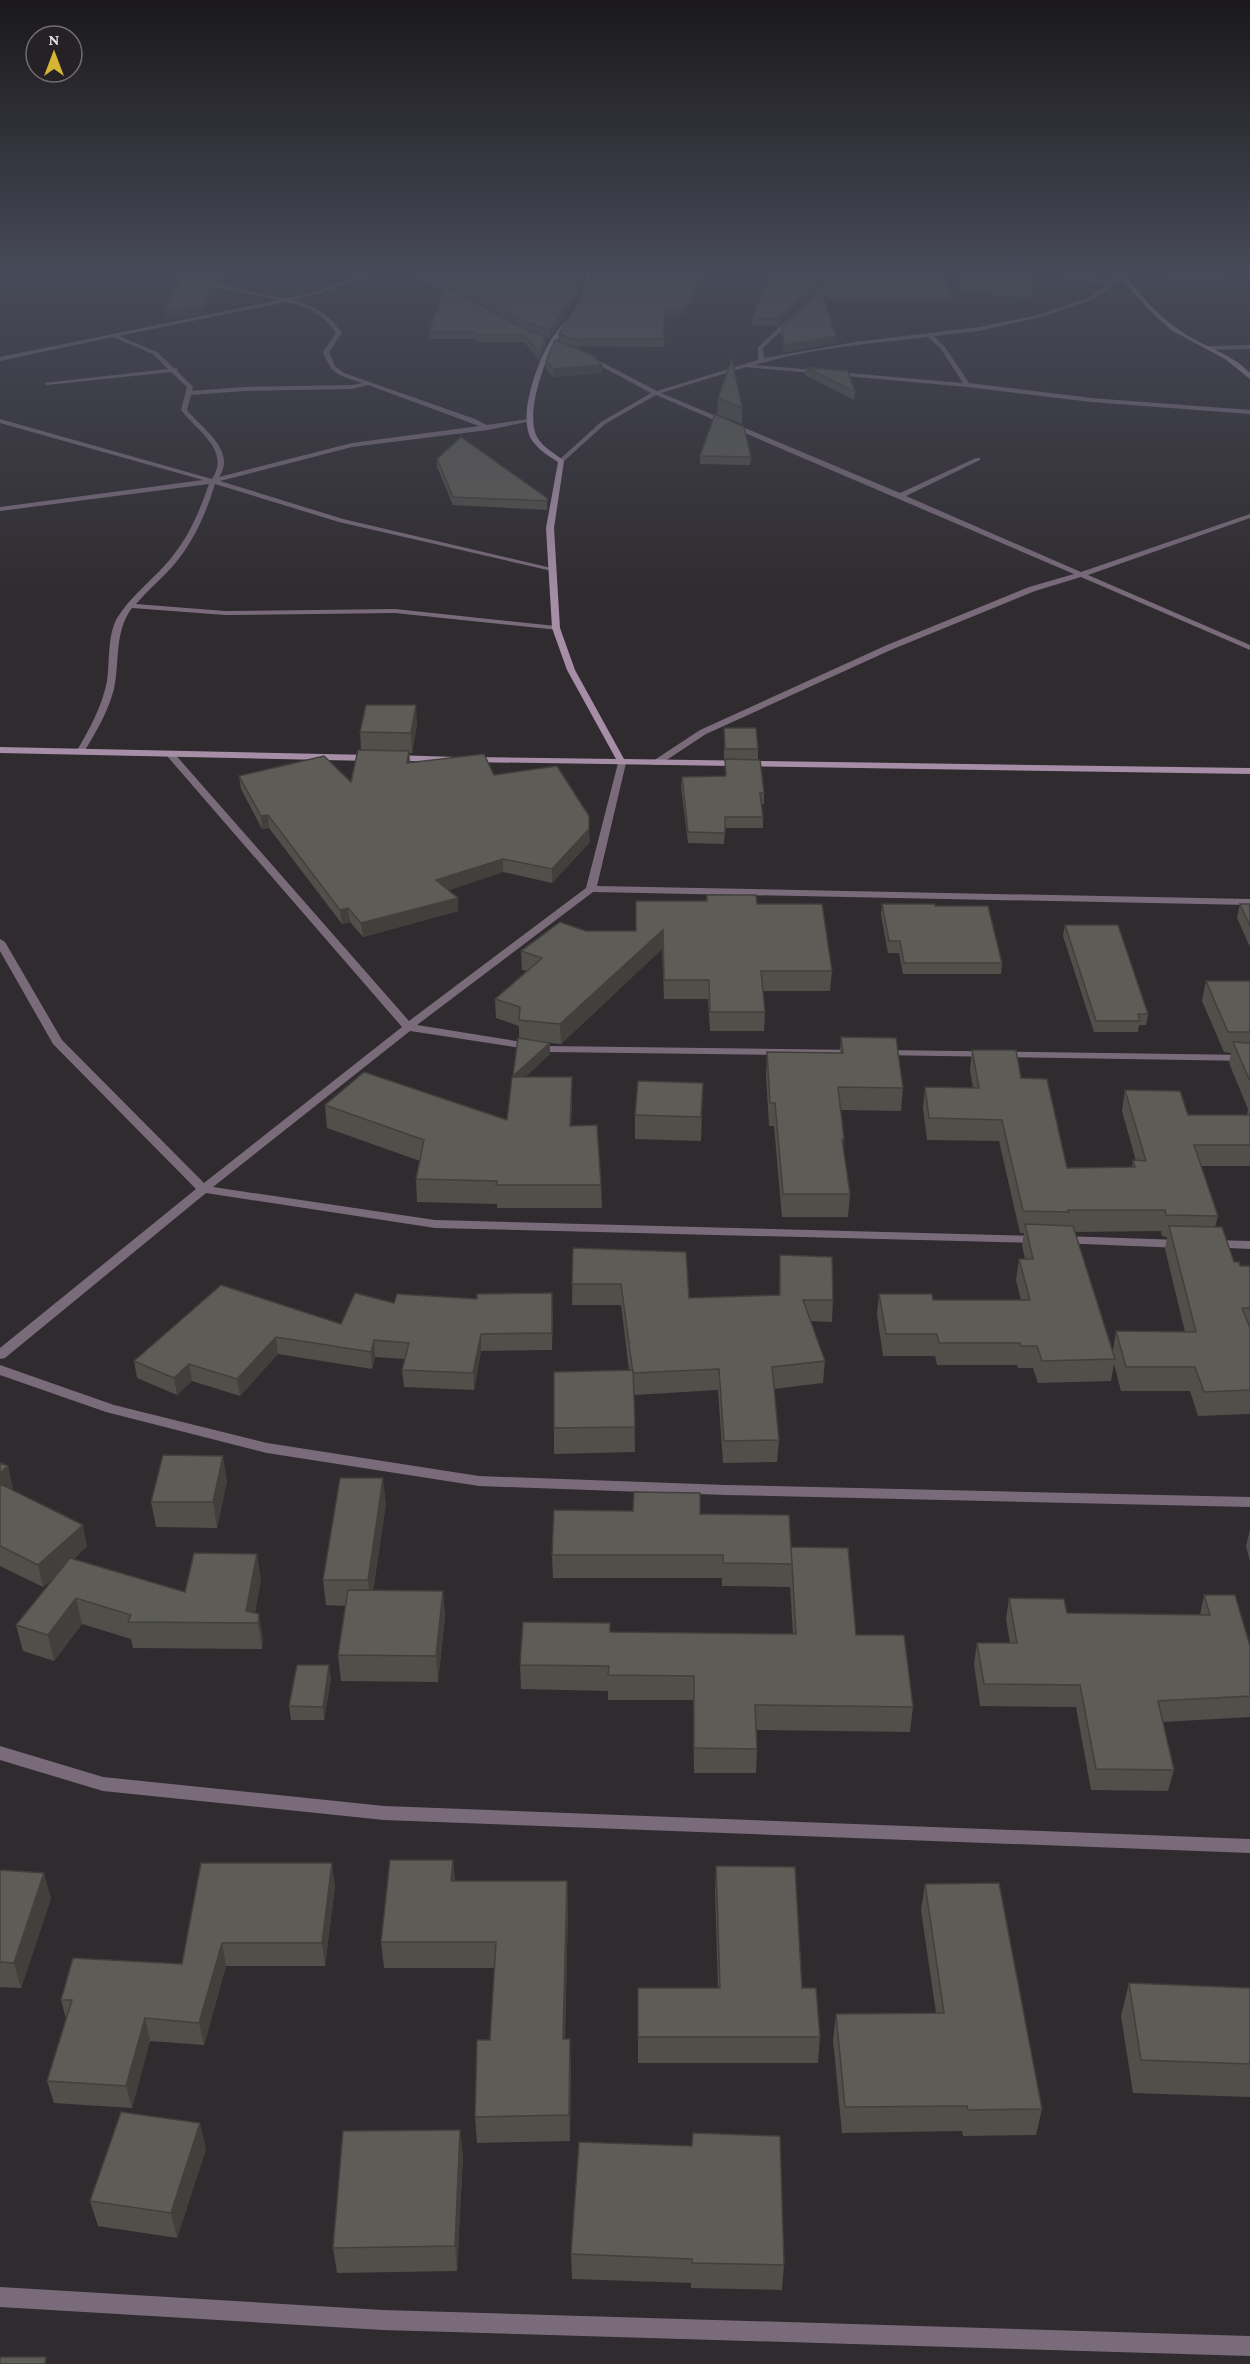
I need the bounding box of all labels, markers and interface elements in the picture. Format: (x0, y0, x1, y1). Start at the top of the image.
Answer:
north arrow (24, 24, 84, 84)
text: N (49, 31, 60, 48)

